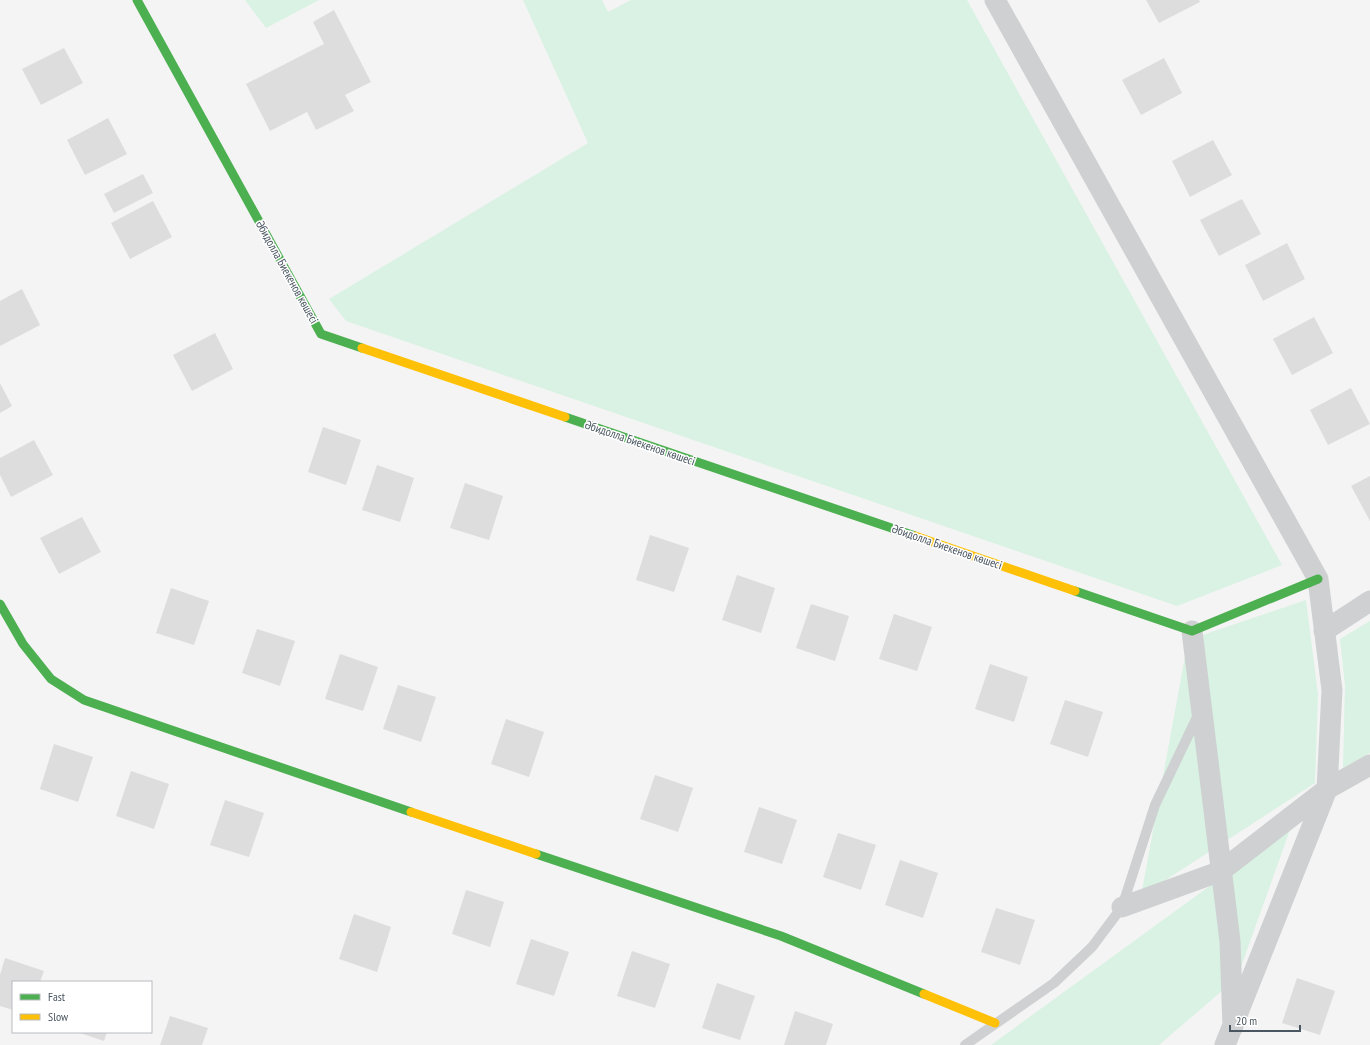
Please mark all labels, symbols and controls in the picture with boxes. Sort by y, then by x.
street label: Әбидолла Биекенов көшесі [253,218,322,326]
street label: Әбидолла Биекенов көшесі [583,417,697,468]
street label: Әбидолла Биекенов көшесі [890,521,1004,572]
legend [12,981,152,1033]
text: Fast [48,989,66,1004]
scale bar [1230,1007,1300,1033]
text: Slow [48,1009,69,1024]
text: 20 m [1236,1013,1257,1028]

